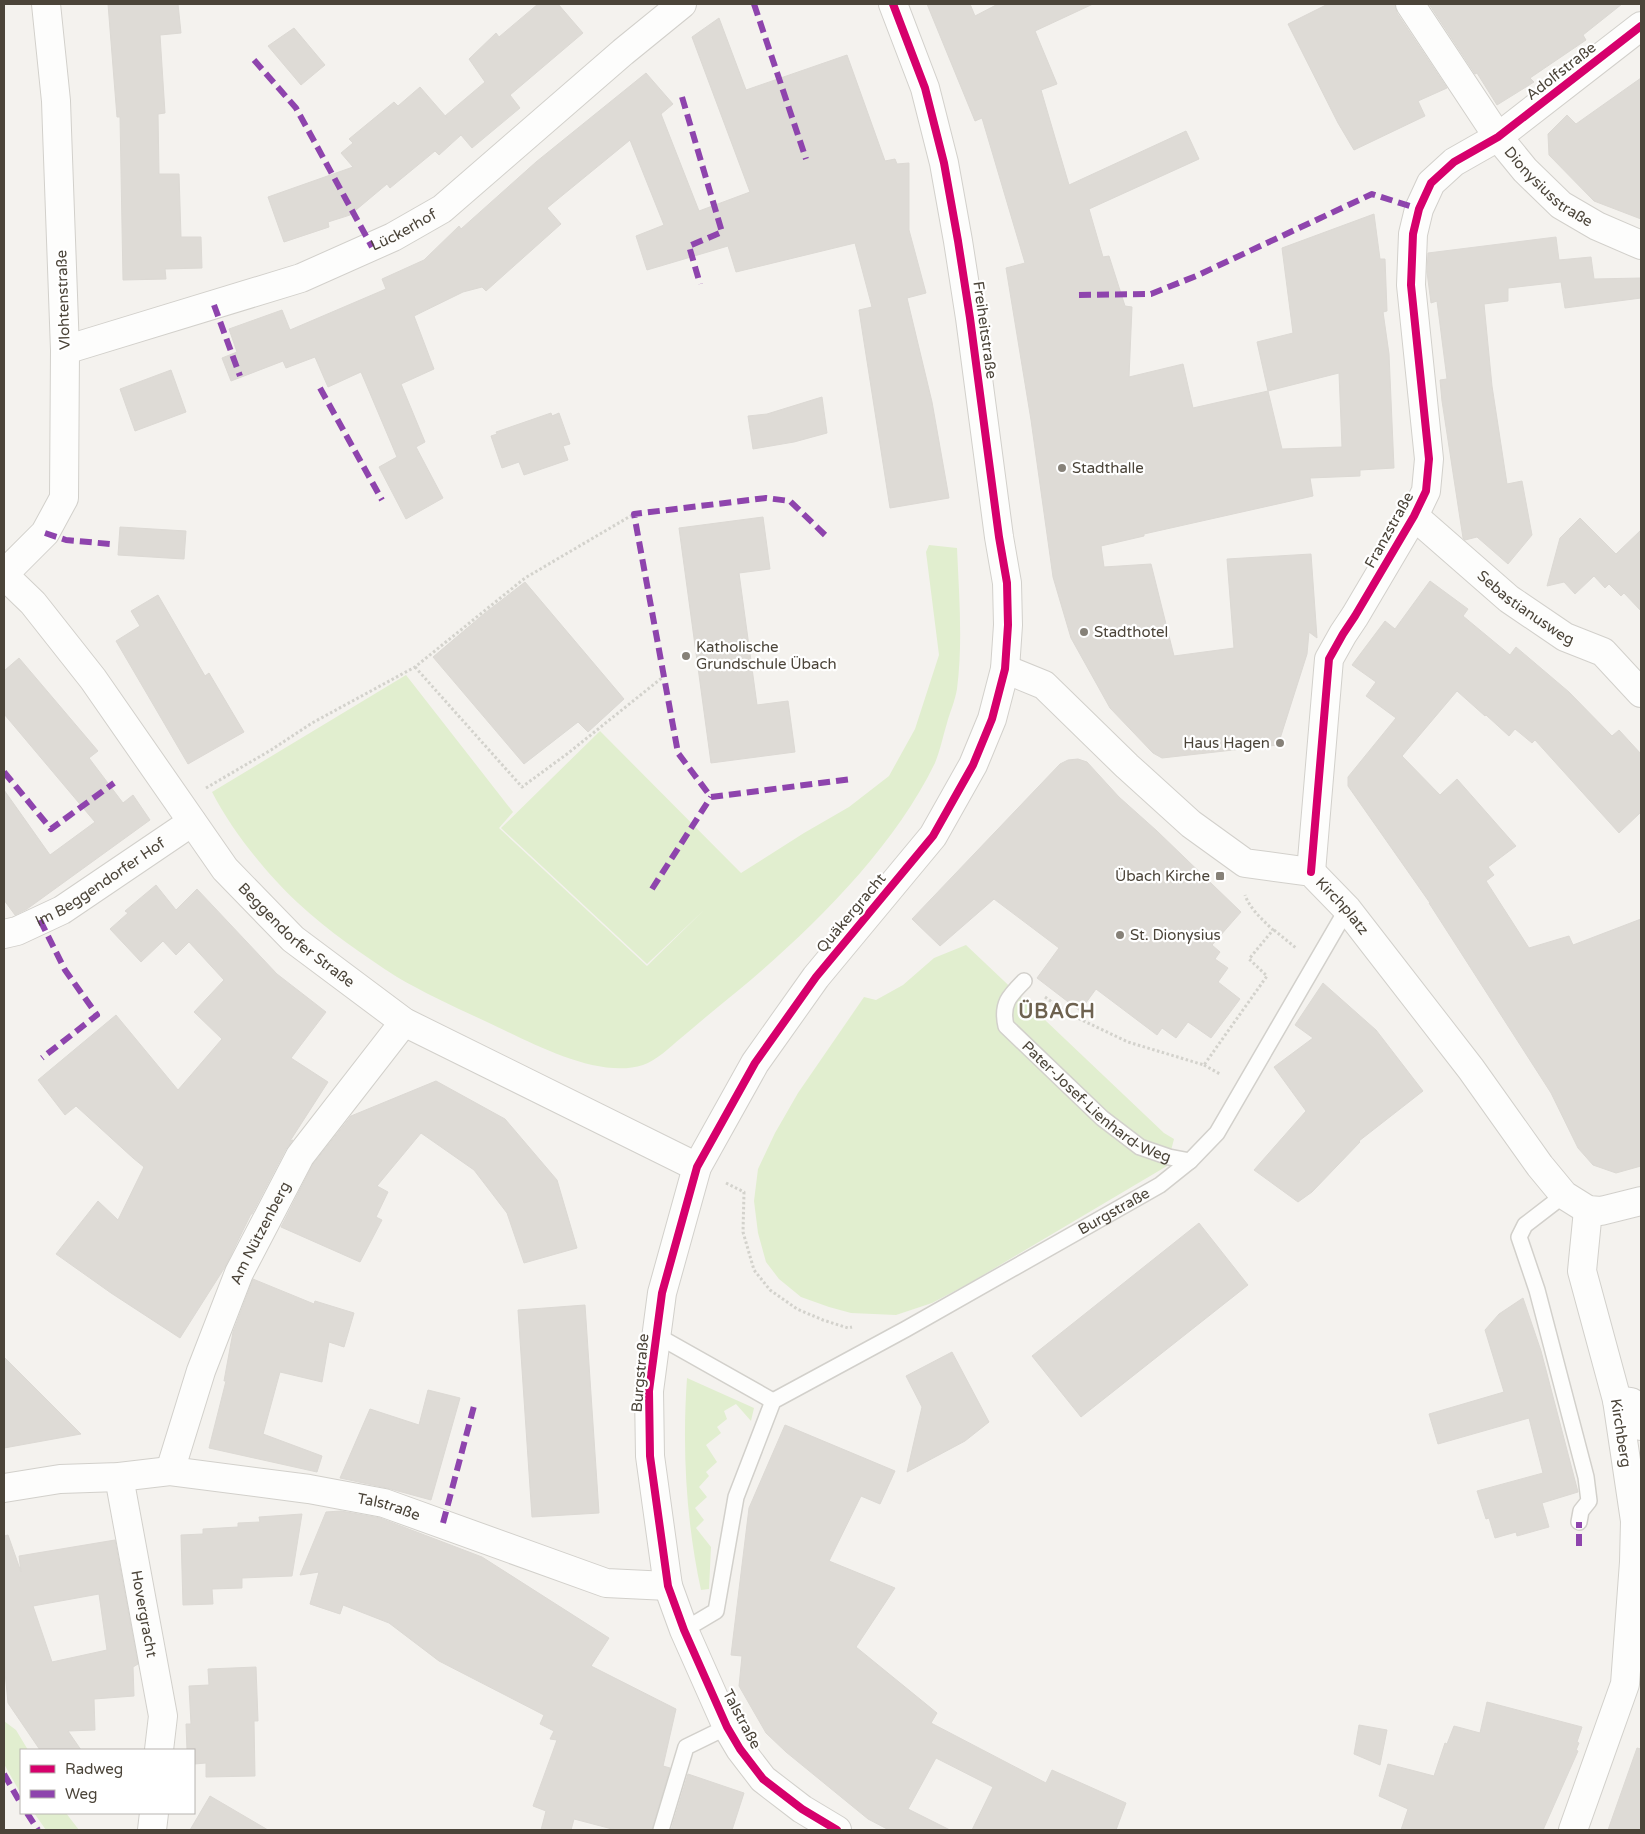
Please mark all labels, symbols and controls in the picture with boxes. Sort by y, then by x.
street label: Adolfstraße [1522,38,1600,104]
street label: Dionysiusstraße [1501,143,1596,231]
street label: Lückerhof [368,205,440,255]
street label: Vlohtenstraße [52,250,74,350]
street label: Freiheitstraße [969,280,1001,380]
place label: Stadthalle [1072,459,1144,477]
marker: Stadthalle [1056,462,1068,474]
street label: Franzstraße [1361,489,1417,571]
street label: Sebastianusweg [1474,567,1577,649]
place label: Stadthotel [1094,623,1168,641]
marker: Stadthotel [1078,626,1090,638]
place label: Katholische Grundschule Übach [696,638,837,673]
marker: Katholische Grundschule Übach [680,650,692,662]
place label: Haus Hagen [1183,734,1270,752]
marker: Haus Hagen [1274,737,1286,749]
street label: Im Beggendorfer Hof [32,834,169,930]
place label: Übach Kirche [1115,867,1210,885]
street label: Quäkergracht [813,869,890,956]
marker: Übach Kirche [1214,870,1226,882]
street label: Kirchplatz [1312,873,1373,938]
street label: Beggendorfer Straße [234,879,358,991]
place label: St. Dionysius [1130,926,1221,944]
marker: St. Dionysius [1114,929,1126,941]
district label: ÜBACH [1018,999,1096,1024]
street label: Pater-Josef-Lienhard-Weg [1018,1037,1174,1166]
street label: Am Nützenberg [226,1178,294,1287]
street label: Burgstraße [1075,1184,1153,1239]
street label: Burgstraße [628,1333,652,1413]
street label: Kirchberg [1607,1397,1635,1469]
street label: Talstraße [356,1489,423,1524]
street label: Hovergracht [127,1569,161,1659]
street label: Talstraße [719,1686,765,1752]
legend [20,1749,195,1814]
text: Radweg [65,1760,123,1778]
text: Weg [65,1785,97,1803]

